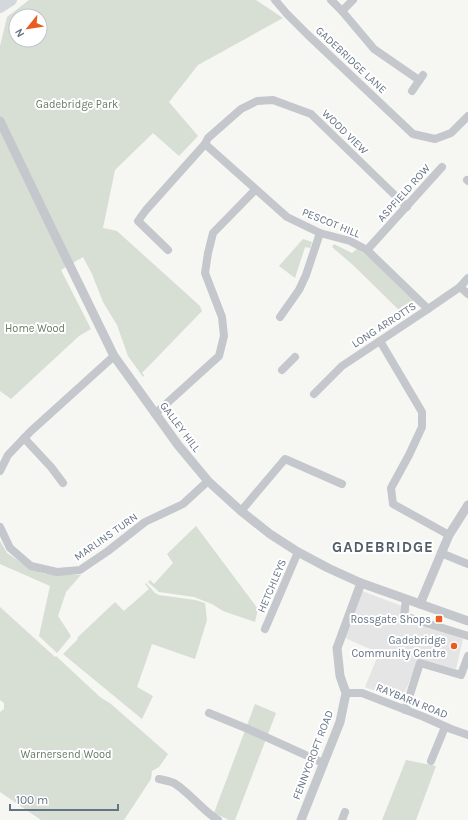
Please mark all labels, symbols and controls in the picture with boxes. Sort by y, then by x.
north arrow [8,8,48,48]
street label: GADEBRIDGE LANE [313,24,389,96]
text: N [12,26,27,39]
park label: Gadebridge Park [36,98,118,111]
street label: WOOD VIEW [319,107,371,157]
street label: ASPFIELD ROW [375,161,433,224]
street label: PESCOT HILL [300,205,363,241]
street label: LONG ARROTTS [349,299,419,351]
park label: Home Wood [5,322,65,335]
street label: GALLEY HILL [157,399,204,455]
street label: MARLINS TURN [72,510,140,564]
district label: GADEBRIDGE [332,538,434,556]
street label: HETCHLEYS [255,557,289,615]
place label: Rossgate Shops [351,613,431,626]
marker: Rossgate Shops [434,614,444,624]
place label: Gadebridge Community Centre [351,634,446,660]
marker: Gadebridge Community Centre [449,641,459,651]
street label: RAYBARN ROAD [374,681,450,721]
street label: FENNYCROFT ROAD [290,708,336,802]
park label: Warnersend Wood [21,748,112,761]
scale bar [10,786,118,812]
text: 100 m [16,793,48,807]

